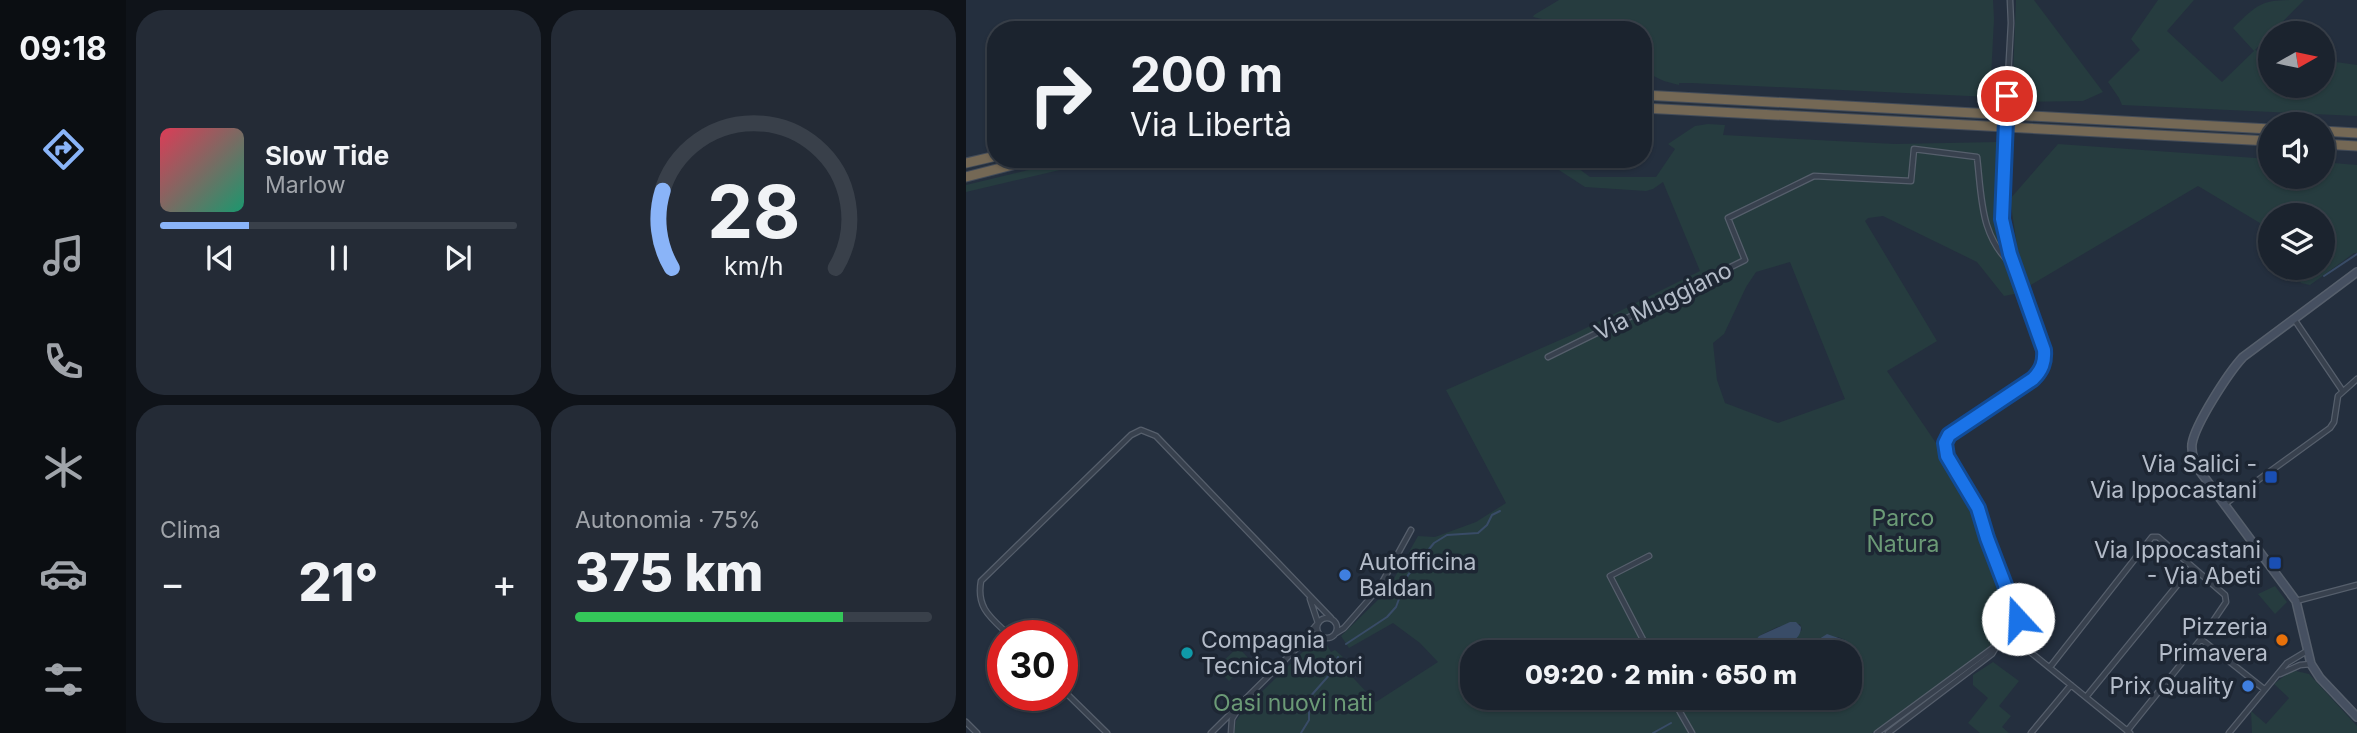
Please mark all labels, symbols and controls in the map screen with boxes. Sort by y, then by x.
north arrow [2258,21,2334,98]
map controls [2258,21,2335,280]
text: 09:18 [19,29,107,68]
text: 200 m [1130,45,1283,104]
icon: right [1015,49,1106,140]
pin [1977,66,2037,126]
icon: arrive [1988,77,2026,115]
text: Via Libertà [1130,105,1292,144]
button: sound [2258,112,2335,189]
icon: directions [39,125,88,174]
text: Slow Tide [265,140,389,171]
text: 28 [707,168,800,257]
text: Marlow [265,171,345,199]
button: layers [2258,203,2335,280]
icon: music [39,231,88,280]
icon: previous [201,239,239,277]
icon: pause [320,239,358,277]
icon: next [439,239,477,277]
text: km/h [724,251,783,281]
street label: Via Muggiano [1590,256,1736,346]
icon: phone [39,337,88,386]
icon: climate [39,443,88,492]
place label: Via Salici - Via Ippocastani [2090,450,2257,504]
marker: Via Salici - Via Ippocastani [2263,469,2279,485]
park label: Parco Natura [1867,504,1939,558]
text: Autonomia · 75% [575,506,761,534]
text: Clima [160,516,221,544]
place label: Via Ippocastani - Via Abeti [2094,536,2261,590]
text: 375 km [575,541,764,604]
place label: Autofficina Baldan [1359,548,1476,602]
icon: car [39,549,88,598]
text: 21° [298,551,379,614]
marker: Via Ippocastani - Via Abeti [2267,555,2283,571]
text: − [160,560,185,606]
text: + [492,560,517,606]
marker: Autofficina Baldan [1337,567,1353,583]
position arrow [1981,582,2055,656]
place label: Pizzeria Primavera [2159,613,2268,667]
speed limit sign: 30 [987,620,1078,711]
place label: Compagnia Tecnica Motori [1201,626,1363,680]
marker: Pizzeria Primavera [2274,632,2290,648]
marker: Compagnia Tecnica Motori [1179,645,1195,661]
icon: filters [39,655,88,704]
text: 09:20 · 2 min · 650 m [1525,659,1797,690]
place label: Prix Quality [2110,672,2234,700]
marker: Prix Quality [2240,678,2256,694]
park label: Oasi nuovi nati [1213,689,1373,717]

